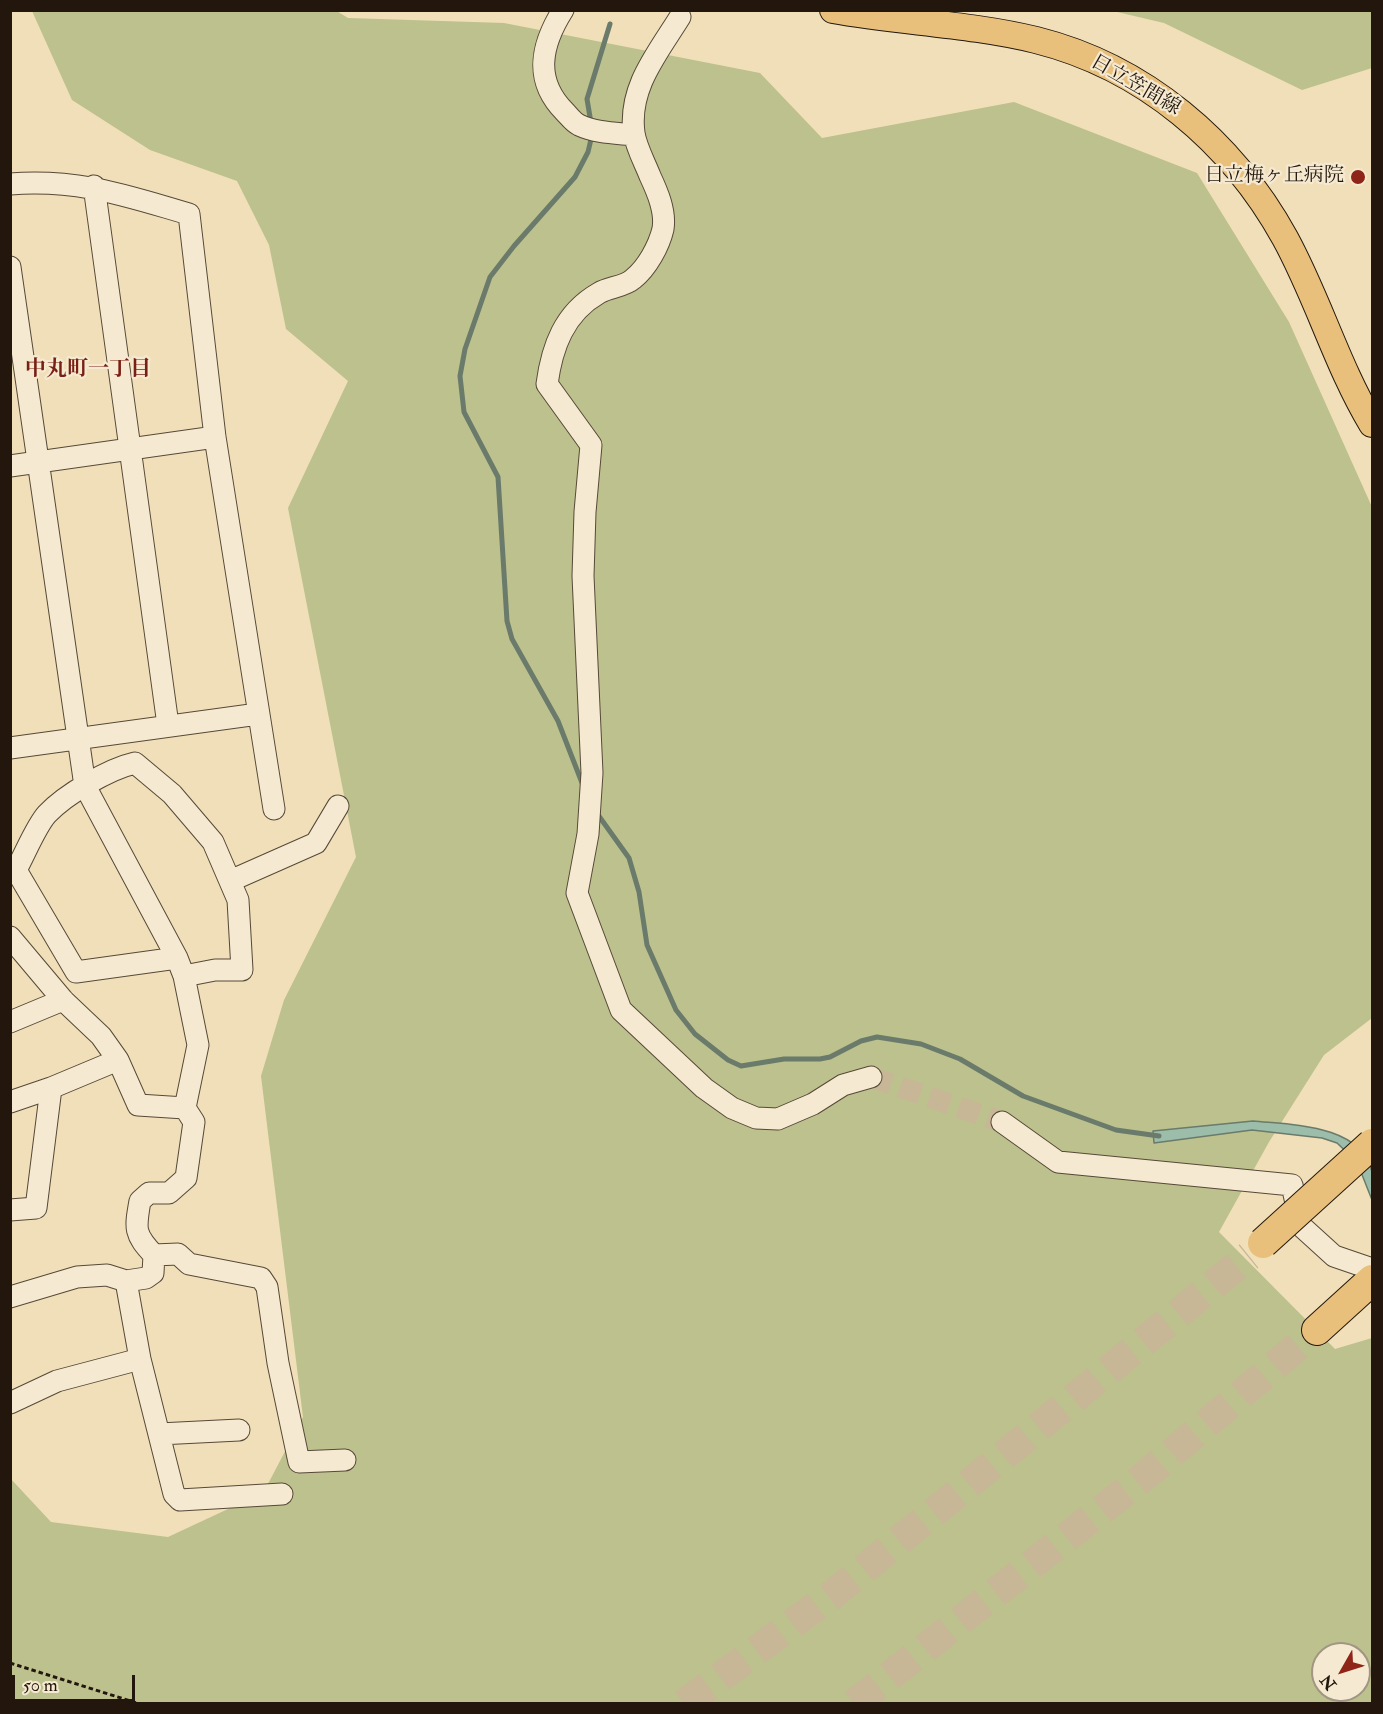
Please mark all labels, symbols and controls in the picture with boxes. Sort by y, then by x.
street label: 日立笠間線 [1086,51,1184,121]
place label: 日立梅ヶ丘病院 [1204,165,1344,189]
marker: 日立梅ヶ丘病院 [1349,168,1367,186]
district label: 中丸町一丁目 [25,357,151,383]
north arrow [1311,1642,1371,1702]
scale bar [15,1663,138,1701]
text: N [1316,1670,1341,1694]
text: 50 m [23,1674,58,1697]

